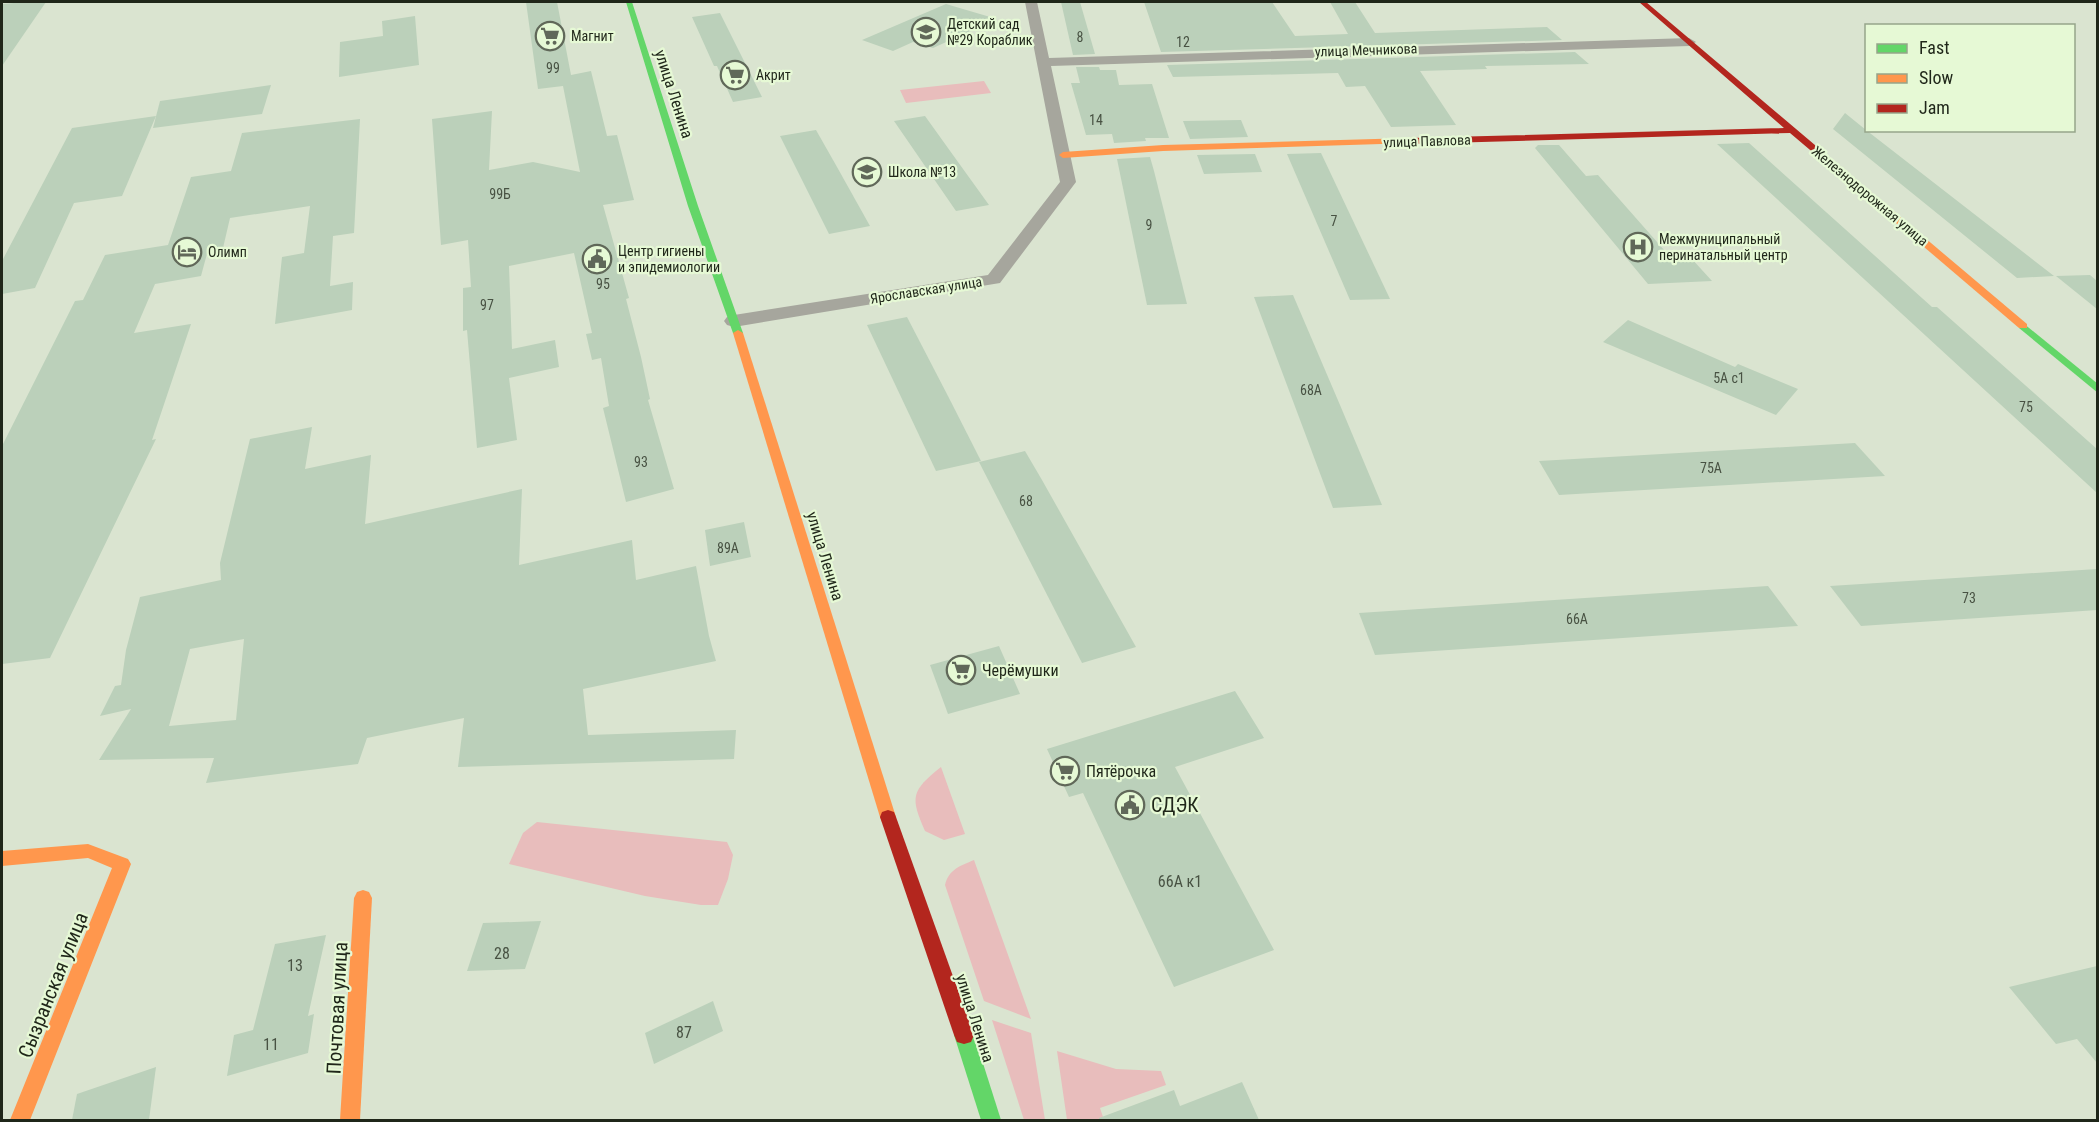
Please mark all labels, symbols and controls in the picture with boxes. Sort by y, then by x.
school or university icon: Детский сад №29 Кораблик [910,16,942,48]
place label: Детский сад №29 Кораблик [947,16,1033,48]
supermarket icon: Магнит [534,20,566,52]
legend [1865,24,2075,132]
place label: Магнит [571,28,614,44]
house number: 8 [1077,29,1084,45]
house number: 12 [1176,34,1190,50]
text: Fast [1919,37,1950,58]
street label: улица Мечникова [1314,40,1418,60]
street label: улица Ленина [651,47,697,141]
supermarket icon: Акрит [719,59,751,91]
house number: 99 [546,60,560,76]
place label: Акрит [756,67,791,83]
text: Slow [1919,67,1954,88]
text: Jam [1919,97,1950,118]
house number: 14 [1089,112,1103,128]
street label: улица Павлова [1383,131,1471,151]
street label: Железнодорожная улица [1809,143,1931,249]
school or university icon: Школа №13 [851,156,883,188]
place label: Школа №13 [888,164,956,180]
house number: 99Б [489,186,511,202]
house number: 7 [1331,213,1338,229]
house number: 9 [1146,217,1152,233]
hospital icon: Межмуниципальный перинатальный центр [1622,231,1654,263]
place label: Межмуниципальный перинатальный центр [1659,231,1788,263]
hotel icon: Олимп [171,236,203,268]
public building icon: Центр гигиены и эпидемиологии [581,243,613,275]
place label: Центр гигиены и эпидемиологии [618,243,720,275]
place label: Олимп [208,244,247,260]
street label: Ярославская улица [869,273,983,307]
house number: 95 [596,276,610,292]
house number: 97 [480,297,494,313]
house number: 5А с1 [1713,370,1745,386]
house number: 68А [1300,382,1322,398]
house number: 75 [2019,399,2033,415]
house number: 93 [634,454,648,470]
house number: 75А [1700,460,1722,476]
house number: 68 [1019,493,1033,509]
street label: улица Ленина [802,509,848,603]
house number: 89А [717,540,739,556]
house number: 73 [1962,590,1976,606]
house number: 66А [1566,611,1588,627]
supermarket icon: Черёмушки [945,654,977,686]
place label: Черёмушки [982,661,1059,680]
supermarket icon: Пятёрочка [1049,755,1081,787]
place label: Пятёрочка [1086,762,1156,781]
public building icon: СДЭК [1114,789,1146,821]
place label: СДЭК [1151,793,1199,817]
house number: 66А к1 [1158,872,1202,891]
street label: Сызранская улица [13,909,93,1061]
street label: Почтовая улица [322,941,352,1075]
house number: 28 [494,944,510,963]
house number: 13 [287,956,303,975]
street label: улица Ленина [952,971,998,1065]
house number: 87 [676,1023,692,1042]
house number: 11 [263,1035,279,1054]

